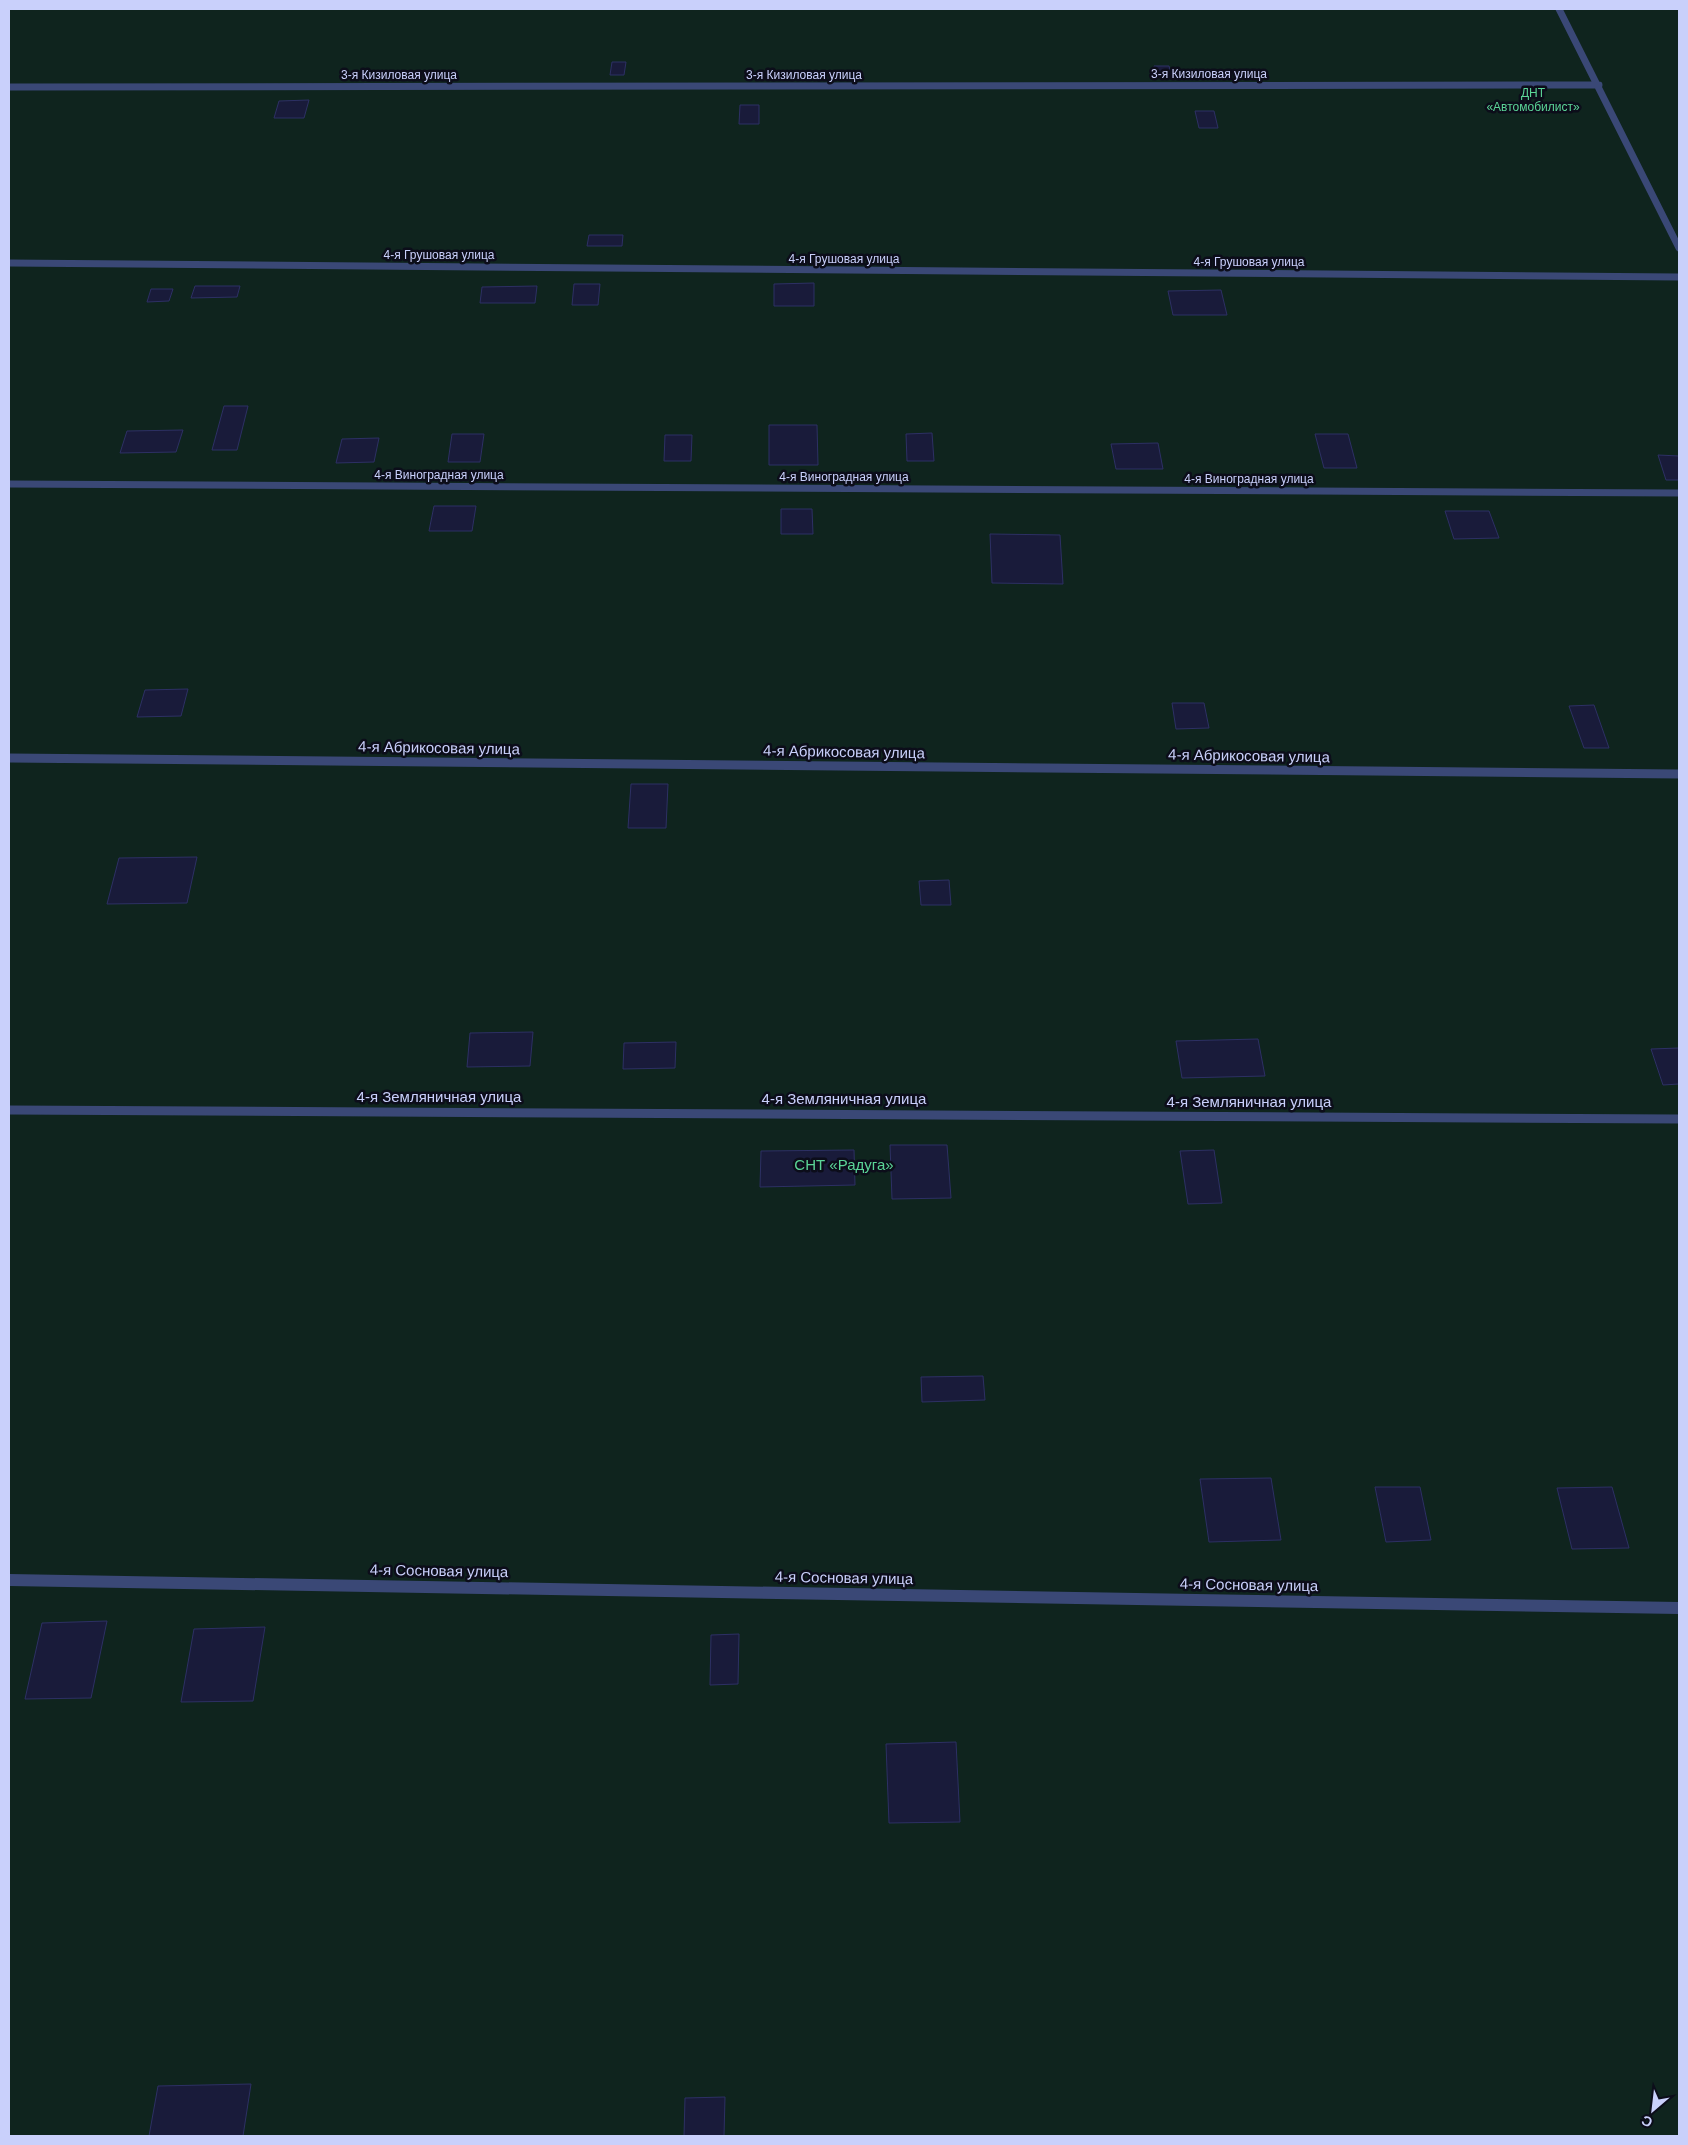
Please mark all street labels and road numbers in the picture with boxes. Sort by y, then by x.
street label: 3-я Кизиловая улица [1151,67,1267,81]
street label: 3-я Кизиловая улица [341,68,457,82]
street label: 3-я Кизиловая улица [746,68,862,82]
street label: 4-я Грушовая улица [384,248,495,262]
street label: 4-я Грушовая улица [789,252,900,266]
street label: 4-я Грушовая улица [1194,255,1305,269]
street label: 4-я Виноградная улица [374,468,504,482]
street label: 4-я Виноградная улица [779,470,909,484]
street label: 4-я Виноградная улица [1184,472,1314,486]
street label: 4-я Абрикосовая улица [358,738,521,757]
street label: 4-я Абрикосовая улица [763,742,926,761]
street label: 4-я Абрикосовая улица [1168,746,1331,765]
street label: 4-я Земляничная улица [357,1088,522,1105]
street label: 4-я Земляничная улица [762,1090,927,1107]
street label: 4-я Земляничная улица [1167,1093,1332,1110]
street label: 4-я Сосновая улица [370,1561,509,1580]
street label: 4-я Сосновая улица [775,1568,914,1587]
street label: 4-я Сосновая улица [1180,1575,1319,1594]

